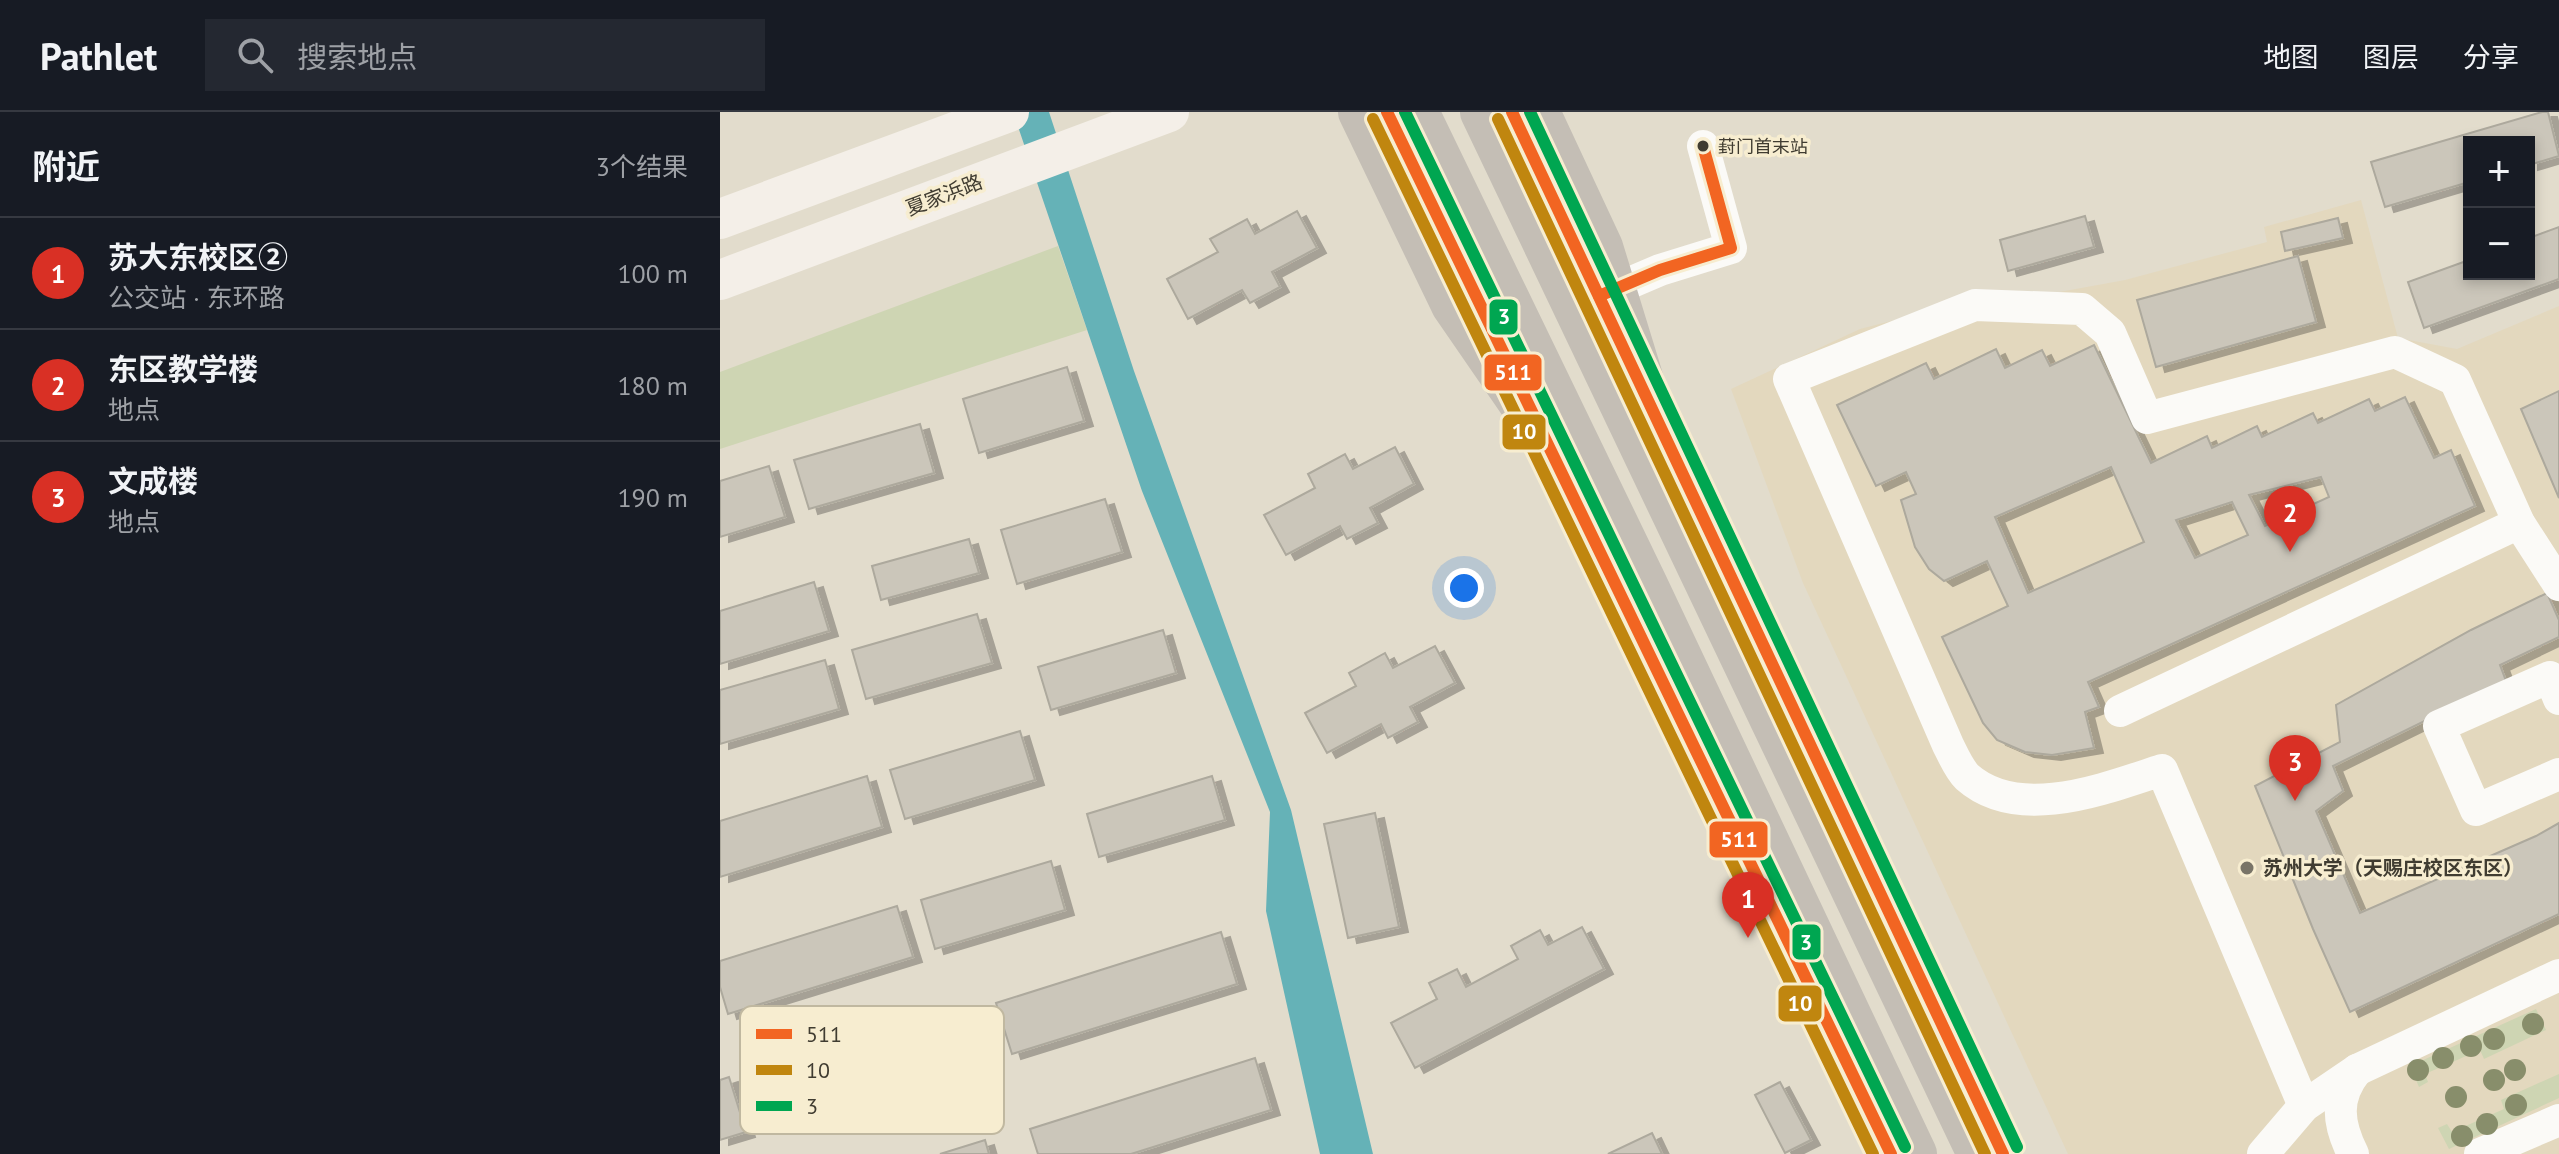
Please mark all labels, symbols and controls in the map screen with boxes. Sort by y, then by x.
search box [205,19,765,91]
text: Pathlet [40,31,157,80]
icon: search [233,33,277,77]
text: 搜索地点 [297,37,417,76]
text: 地图 [2263,38,2319,75]
text: 图层 [2363,38,2419,75]
text: 分享 [2463,38,2519,75]
place label: 葑门首末站 [1718,135,1808,158]
map controls [2463,136,2535,280]
button: + [2463,136,2535,208]
marker: 葑门首末站 [1695,138,1711,154]
text: 附近 [32,144,100,188]
text: 3个结果 [596,150,688,183]
street label: 夏家浜路 [902,169,986,221]
button: − [2463,208,2535,280]
text: 苏大东校区② [108,237,288,276]
text: 1 [51,257,65,290]
text: 100 m [617,257,688,290]
text: 公交站 · 东环路 [108,281,285,314]
line badge: 3 [1488,298,1519,336]
text: 3 [1498,302,1510,330]
text: 东区教学楼 [108,349,258,388]
line badge: 511 [1483,353,1543,392]
text: 511 [1494,358,1532,386]
text: 2 [51,369,65,402]
text: 180 m [617,369,688,402]
text: 地点 [108,393,160,426]
line badge: 10 [1501,413,1547,451]
text: 10 [1512,417,1536,445]
text: 文成楼 [108,461,198,500]
text: 3 [51,481,65,514]
text: 190 m [617,481,688,514]
pin: 2 [2264,486,2316,552]
text: 地点 [108,505,160,538]
your location [1444,568,1484,608]
pin: 3 [2269,735,2321,801]
line badge: 511 [1708,820,1769,859]
text: 511 [1720,825,1758,853]
place label: 苏州大学（天赐庄校区东区） [2263,855,2523,881]
marker: 苏州大学（天赐庄校区东区） [2238,859,2256,877]
pin: 1 [1722,872,1774,938]
line badge: 3 [1791,923,1822,961]
text: 3 [1800,928,1812,956]
line badge: 10 [1777,984,1823,1023]
text: 10 [1788,989,1812,1017]
legend [740,1006,1004,1134]
text: 511 [806,1020,842,1048]
text: 10 [806,1056,830,1084]
text: 3 [806,1092,818,1120]

